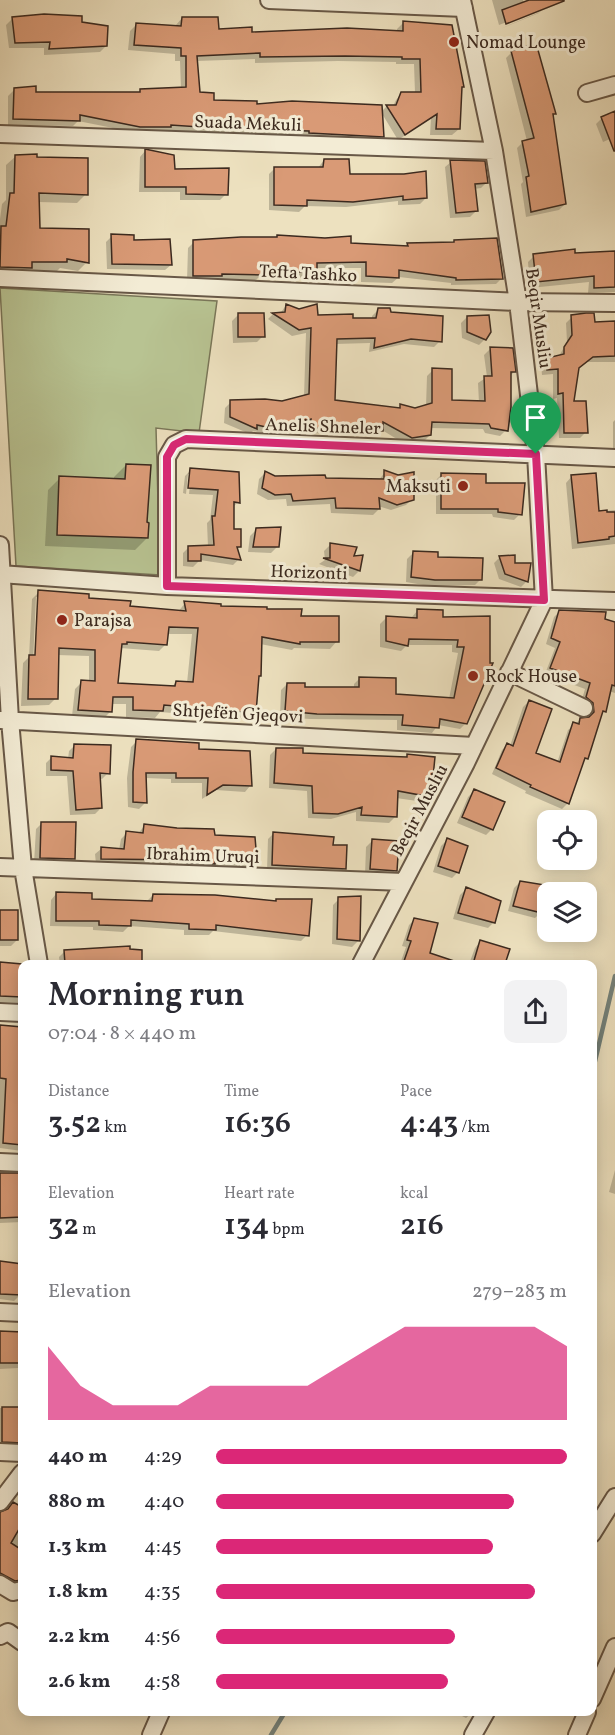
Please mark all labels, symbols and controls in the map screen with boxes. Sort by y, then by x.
place label: Nomad Lounge [466,31,586,56]
marker: Nomad Lounge [447,35,461,49]
street label: Suada Mekuli [194,110,302,139]
street label: Tefta Tashko [258,259,358,290]
street label: Beqir Musliu [518,266,557,370]
pin [510,392,561,454]
icon: arrive [519,401,552,434]
street label: Anelis Shneler [265,413,382,442]
place label: Maksuti [386,475,451,500]
marker: Maksuti [456,479,470,493]
street label: Horizonti [270,560,348,587]
place label: Parajsa [74,609,132,634]
marker: Parajsa [55,613,69,627]
place label: Rock House [485,665,577,690]
marker: Rock House [466,669,480,683]
street label: Shtjefën Gjeqovi [172,699,304,730]
street label: Beqir Musliu [385,760,455,861]
map controls [537,810,597,942]
button: locate [537,810,597,870]
street label: Ibrahim Uruqi [146,842,260,871]
button: layers [537,882,597,942]
text: Morning run [48,974,245,1020]
button: share [504,980,567,1043]
text: 07:04 · 8 × 440 m [48,1020,196,1048]
text: Distance [48,1081,109,1103]
text: Time [224,1081,259,1103]
text: Pace [400,1081,432,1103]
text: 3.52 [48,1103,101,1145]
text: 16:36 [224,1103,291,1145]
text: 4:43 [400,1103,458,1145]
text: km [101,1117,127,1139]
text: /km [458,1117,490,1139]
text: Elevation [48,1183,115,1205]
text: Heart rate [224,1183,295,1205]
text: kcal [400,1183,428,1205]
text: 32 [48,1205,79,1247]
text: 134 [224,1205,269,1247]
text: 216 [400,1205,444,1247]
text: m [79,1219,97,1241]
text: bpm [269,1219,305,1241]
text: Elevation [48,1278,131,1306]
text: 279–283 m [472,1278,567,1306]
text: 440 m [48,1443,108,1471]
text: 4:29 [144,1443,182,1471]
text: 880 m [48,1488,105,1516]
text: 4:40 [144,1488,184,1516]
text: 1.3 km [48,1533,107,1561]
text: 4:45 [144,1533,182,1561]
text: 1.8 km [48,1578,108,1606]
text: 4:35 [144,1578,181,1606]
text: 2.2 km [48,1623,110,1651]
text: 4:56 [144,1623,180,1651]
text: 2.6 km [48,1668,111,1696]
text: 4:58 [144,1668,180,1696]

